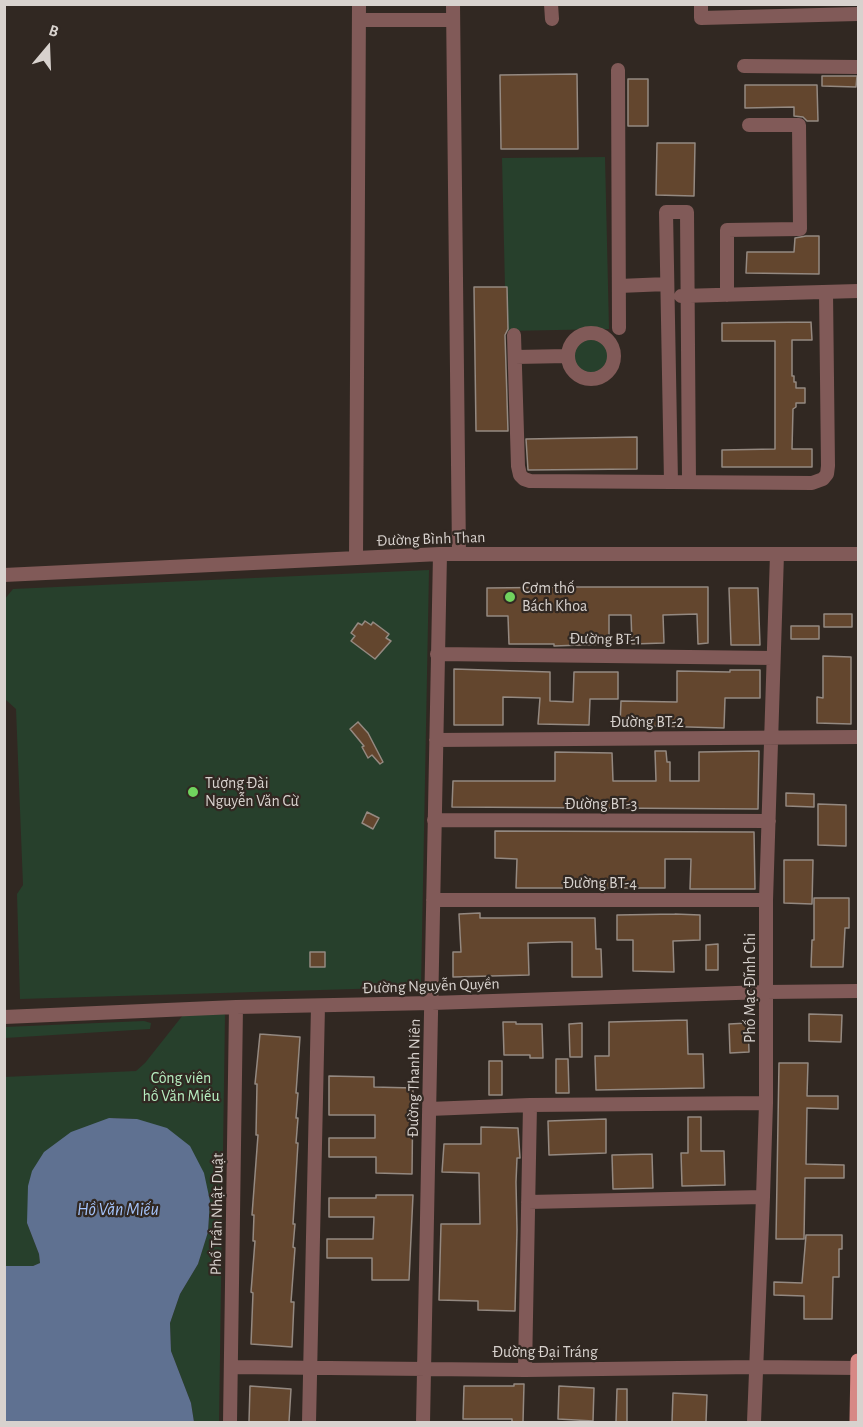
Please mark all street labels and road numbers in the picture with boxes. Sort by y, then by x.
street label: Đường Bình Than [376,528,486,550]
street label: Đường BT-1 [569,629,641,649]
street label: Đường BT-2 [610,712,684,732]
street label: Đường BT-3 [565,794,637,814]
street label: Đường BT-4 [563,873,637,893]
street label: Phố Mạc Đĩnh Chi [740,933,760,1043]
street label: Đường Nguyễn Quyền [362,974,500,998]
street label: Đường Thanh Niên [403,1018,425,1138]
street label: Phố Trần Nhật Duật [206,1153,228,1275]
street label: Đường Đại Tráng [492,1342,598,1362]

